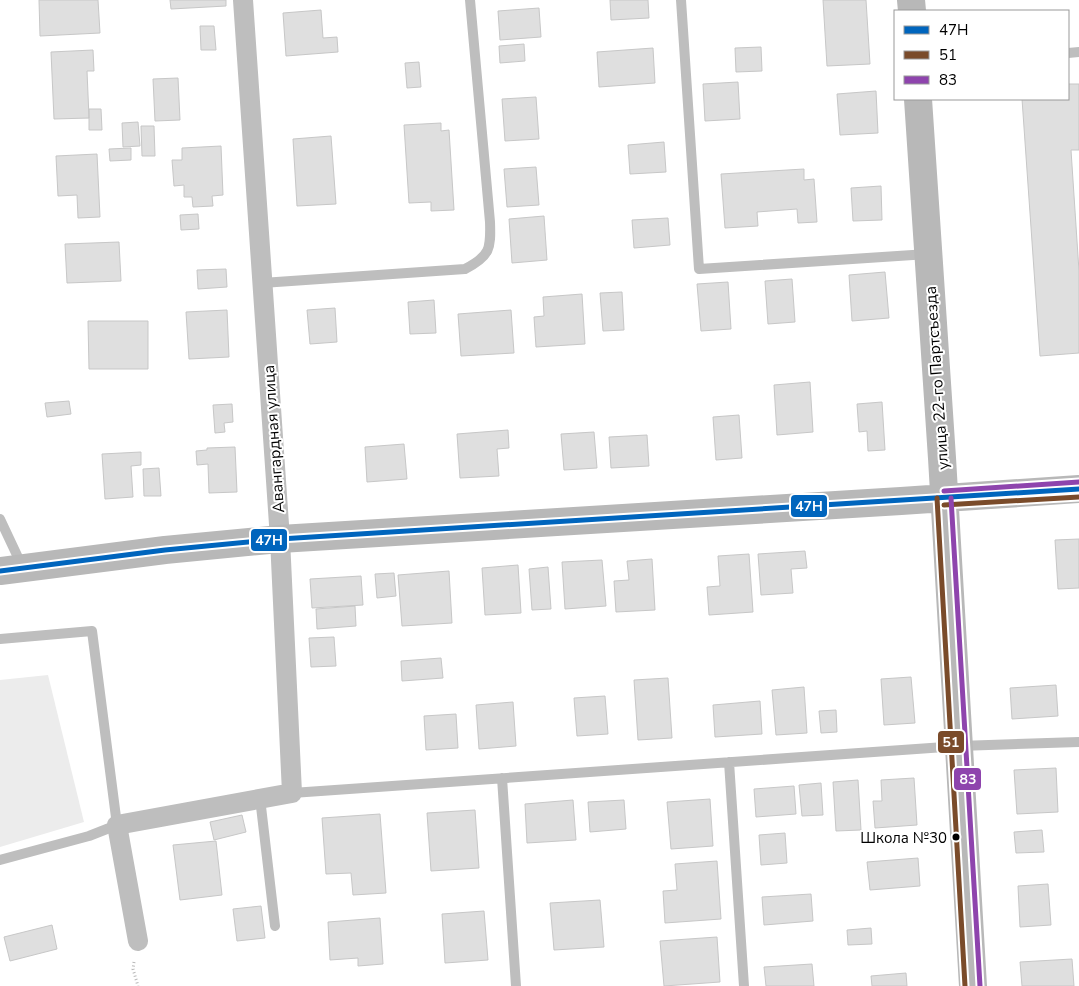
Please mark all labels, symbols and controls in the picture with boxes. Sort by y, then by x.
legend [894,10,1069,100]
text: 47Н [939,20,968,40]
text: 51 [939,45,957,65]
text: 83 [939,70,957,90]
street label: улица 22-го Партсъезда [920,285,954,471]
street label: Авангардная улица [258,364,290,514]
line badge: 47Н [790,494,828,518]
text: 47Н [795,497,823,516]
line badge: 47Н [250,528,288,552]
text: 47Н [255,531,283,550]
line badge: 51 [937,730,965,754]
text: 51 [943,733,959,752]
line badge: 83 [953,767,982,791]
text: 83 [960,770,976,789]
place label: Школа №30 [860,828,947,848]
marker: Школа №30 [951,832,961,842]

